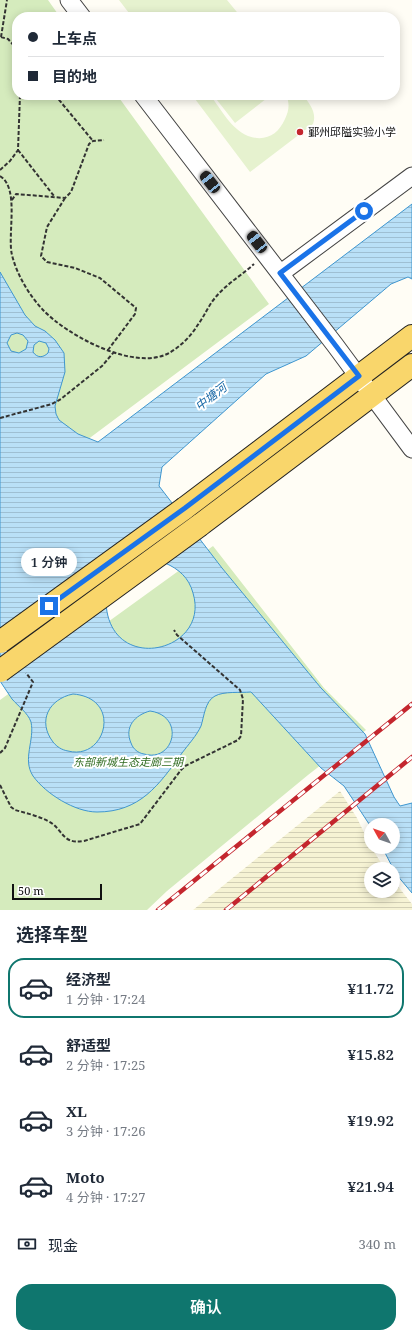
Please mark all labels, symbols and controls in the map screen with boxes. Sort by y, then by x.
text: 上车点 [52,28,97,48]
text: 目的地 [52,66,97,86]
place label: 鄞州邱隘实验小学 [308,124,396,139]
marker: 鄞州邱隘实验小学 [295,127,305,137]
car [198,169,222,195]
route start [355,202,373,220]
car [245,229,269,255]
water label: 中塘河 [191,378,232,414]
callout: 1 分钟 [21,548,77,576]
text: 1 分钟 [31,553,67,571]
route end [40,597,58,615]
park label: 东部新城生态走廊三期 [73,754,185,769]
north arrow [364,818,400,854]
map controls [364,818,400,898]
button: layers [364,862,400,898]
scale bar [12,882,102,901]
text: 50 m [18,883,44,898]
text: 选择车型 [16,922,88,946]
text: 经济型 [66,969,111,989]
icon: car [18,970,54,1006]
text: ¥11.72 [348,978,394,998]
text: 1 分钟 · 17:24 [66,990,145,1008]
text: 舒适型 [66,1035,111,1055]
icon: car [18,1036,54,1072]
text: ¥15.82 [348,1044,394,1064]
text: 2 分钟 · 17:25 [66,1056,145,1074]
text: XL [66,1101,87,1121]
icon: car [18,1102,54,1138]
text: ¥19.92 [348,1110,394,1130]
text: 3 分钟 · 17:26 [66,1122,145,1140]
text: Moto [66,1167,105,1187]
icon: car [18,1168,54,1204]
text: ¥21.94 [348,1176,394,1196]
text: 4 分钟 · 17:27 [66,1188,145,1206]
icon: cash [16,1233,38,1255]
text: 现金 [48,1235,78,1255]
text: 340 m [359,1235,396,1253]
button: 确认 [16,1284,396,1330]

